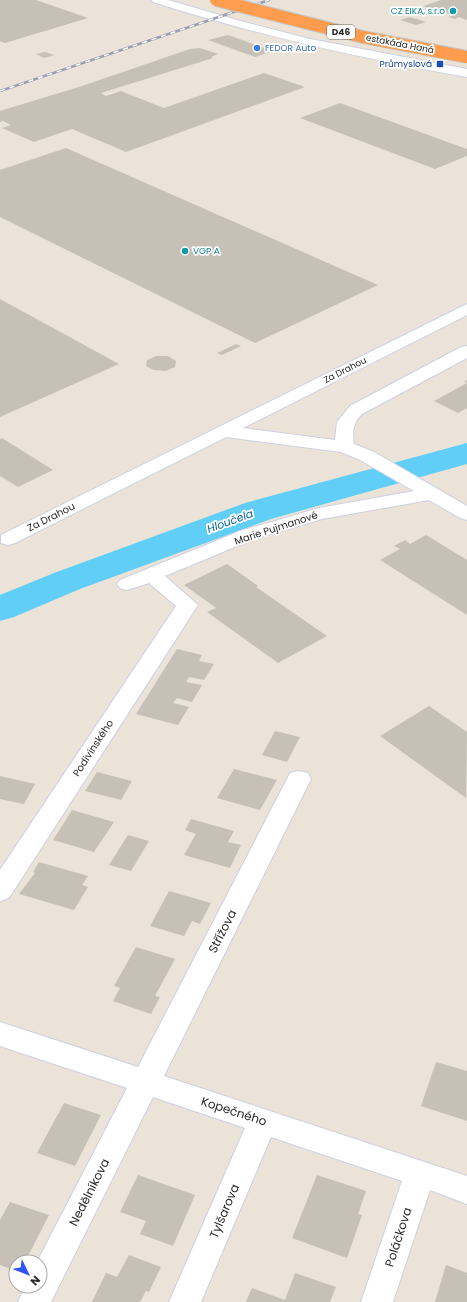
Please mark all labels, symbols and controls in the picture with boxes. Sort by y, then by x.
place label: CZ EIKA, s.r.o [391,5,445,17]
marker: CZ EIKA, s.r.o [448,6,458,16]
road number: D46 [327,25,355,39]
street label: estakáda Haná [365,32,435,56]
place label: FEDOR Auto [265,42,317,54]
marker: FEDOR Auto [252,43,262,53]
place label: Průmyslová [380,58,432,70]
marker: Průmyslová [435,59,445,69]
place label: VGP A [193,245,220,257]
marker: VGP A [180,246,190,256]
street label: Za Drahou [322,354,369,386]
street label: Za Drahou [25,499,77,535]
water label: Hloučela [205,505,256,537]
street label: Marie Pujmanové [232,507,320,549]
street label: Podivínského [69,717,117,779]
street label: Střížova [204,906,240,956]
street label: Kopečného [199,1092,269,1130]
street label: Nedělníkova [65,1155,113,1229]
street label: Tylšarova [205,1181,243,1241]
street label: Poláčkova [380,1205,416,1269]
north arrow [8,1254,48,1294]
text: N [27,1272,44,1289]

